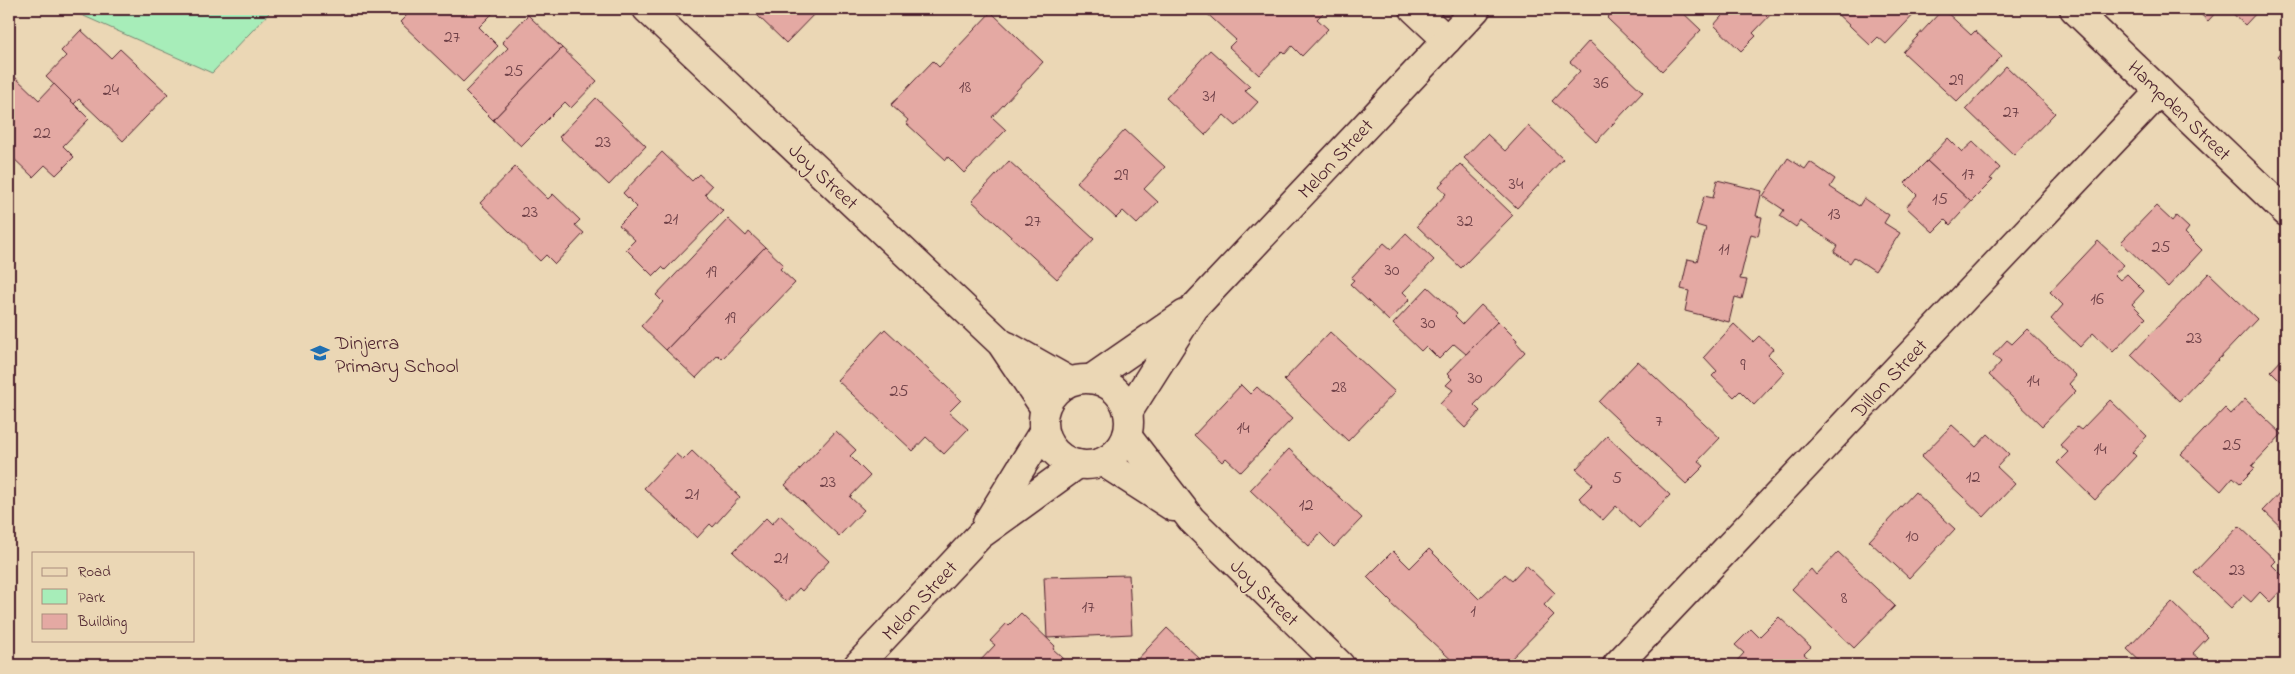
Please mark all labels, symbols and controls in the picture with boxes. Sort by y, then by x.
house number: 27 [444,25,461,51]
street label: Hampden Street [2120,55,2237,169]
house number: 25 [504,59,524,85]
house number: 29 [1949,68,1964,94]
house number: 36 [1593,71,1609,97]
house number: 18 [959,75,971,101]
house number: 24 [103,78,120,104]
house number: 31 [1202,84,1216,110]
house number: 27 [2003,100,2020,126]
street label: Melon Street [1292,113,1382,206]
house number: 22 [33,121,51,147]
house number: 23 [595,130,611,156]
street label: Joy Street [781,138,864,218]
house number: 17 [1961,162,1975,188]
house number: 29 [1114,163,1129,189]
house number: 34 [1509,172,1524,198]
house number: 15 [1932,187,1948,213]
house number: 23 [522,200,538,226]
house number: 13 [1827,202,1841,228]
house number: 21 [664,207,679,233]
house number: 27 [1025,209,1042,235]
house number: 32 [1457,209,1473,235]
house number: 25 [2151,235,2171,261]
house number: 11 [1718,237,1730,263]
house number: 30 [1384,258,1400,284]
house number: 19 [705,260,717,286]
house number: 16 [2090,287,2104,313]
house number: 19 [724,306,736,332]
house number: 30 [1420,311,1436,337]
house number: 23 [2186,326,2202,352]
place label: Dinjerra Primary School [334,330,459,382]
street label: Dillon Street [1845,333,1936,427]
school or university icon: Dinjerra Primary School [309,342,331,364]
house number: 9 [1740,353,1746,379]
house number: 30 [1467,366,1483,392]
house number: 14 [2026,369,2040,395]
house number: 28 [1331,375,1347,401]
house number: 25 [889,379,909,405]
house number: 7 [1655,409,1663,435]
house number: 14 [1236,416,1250,442]
house number: 25 [2222,433,2242,459]
house number: 14 [2093,437,2107,463]
house number: 12 [1966,465,1980,491]
house number: 5 [1612,466,1622,492]
house number: 23 [820,470,836,496]
house number: 21 [685,482,700,508]
house number: 12 [1299,493,1313,519]
house number: 10 [1905,524,1919,550]
house number: 21 [774,546,789,572]
legend [32,552,195,642]
street label: Joy Street [1222,553,1305,635]
street label: Melon Street [876,555,966,648]
house number: 23 [2229,558,2245,584]
text: Road [78,561,111,583]
house number: 8 [1841,586,1848,612]
text: Park [78,587,106,609]
house number: 17 [1081,595,1095,621]
house number: 1 [1470,599,1476,625]
text: Building [77,611,127,634]

